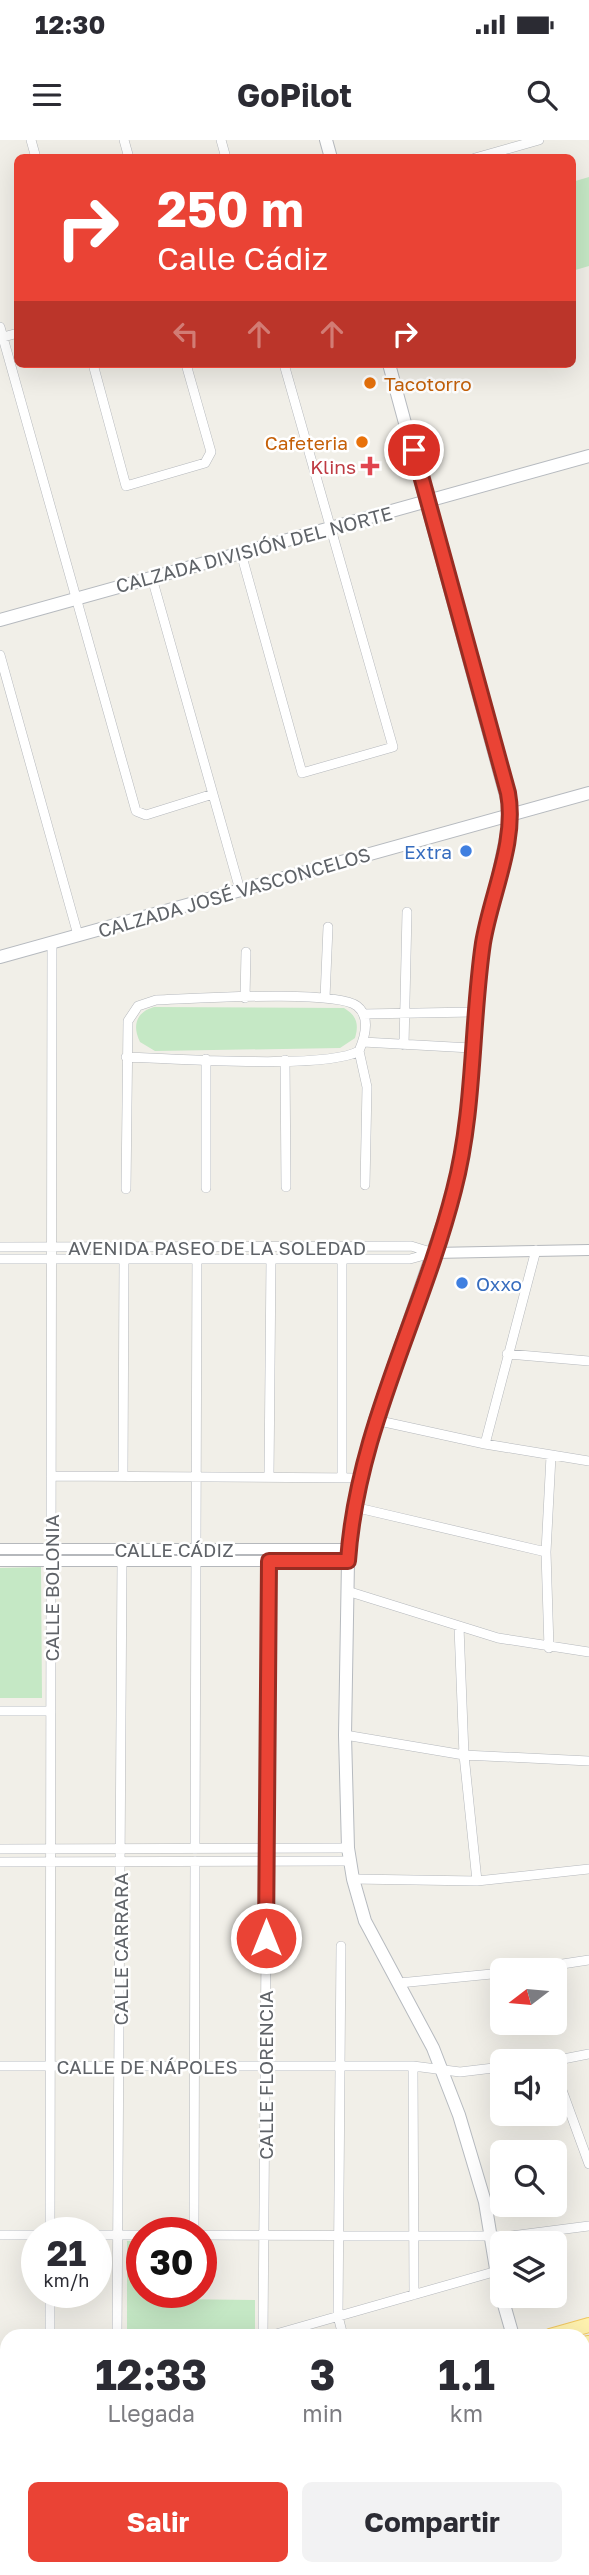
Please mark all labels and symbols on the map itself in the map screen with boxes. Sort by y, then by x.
place label: Tacotorro [384,372,472,395]
marker: Tacotorro [362,375,378,391]
pin [384,420,444,480]
place label: Cafeteria [265,431,348,454]
marker: Cafeteria [354,434,370,450]
place label: Klins [310,455,356,478]
marker: Klins [362,458,378,474]
street label: CALZADA DIVISIÓN DEL NORTE [113,501,395,597]
place label: Extra [404,840,452,863]
street label: CALZADA JOSÉ VASCONCELOS [95,842,373,942]
marker: Extra [458,843,474,859]
street label: AVENIDA PASEO DE LA SOLEDAD [68,1236,366,1259]
place label: Oxxo [476,1272,522,1295]
marker: Oxxo [454,1275,470,1291]
street label: CALLE BOLONIA [40,1514,63,1662]
street label: CALLE CÁDIZ [114,1538,234,1561]
street label: CALLE CARRARA [109,1872,132,2025]
position arrow [229,1901,303,1975]
north arrow [490,1958,567,2035]
street label: CALLE FLORENCIA [254,1990,277,2160]
street label: CALLE DE NÁPOLES [56,2055,238,2078]
speed limit sign: 30 [126,2217,217,2308]

